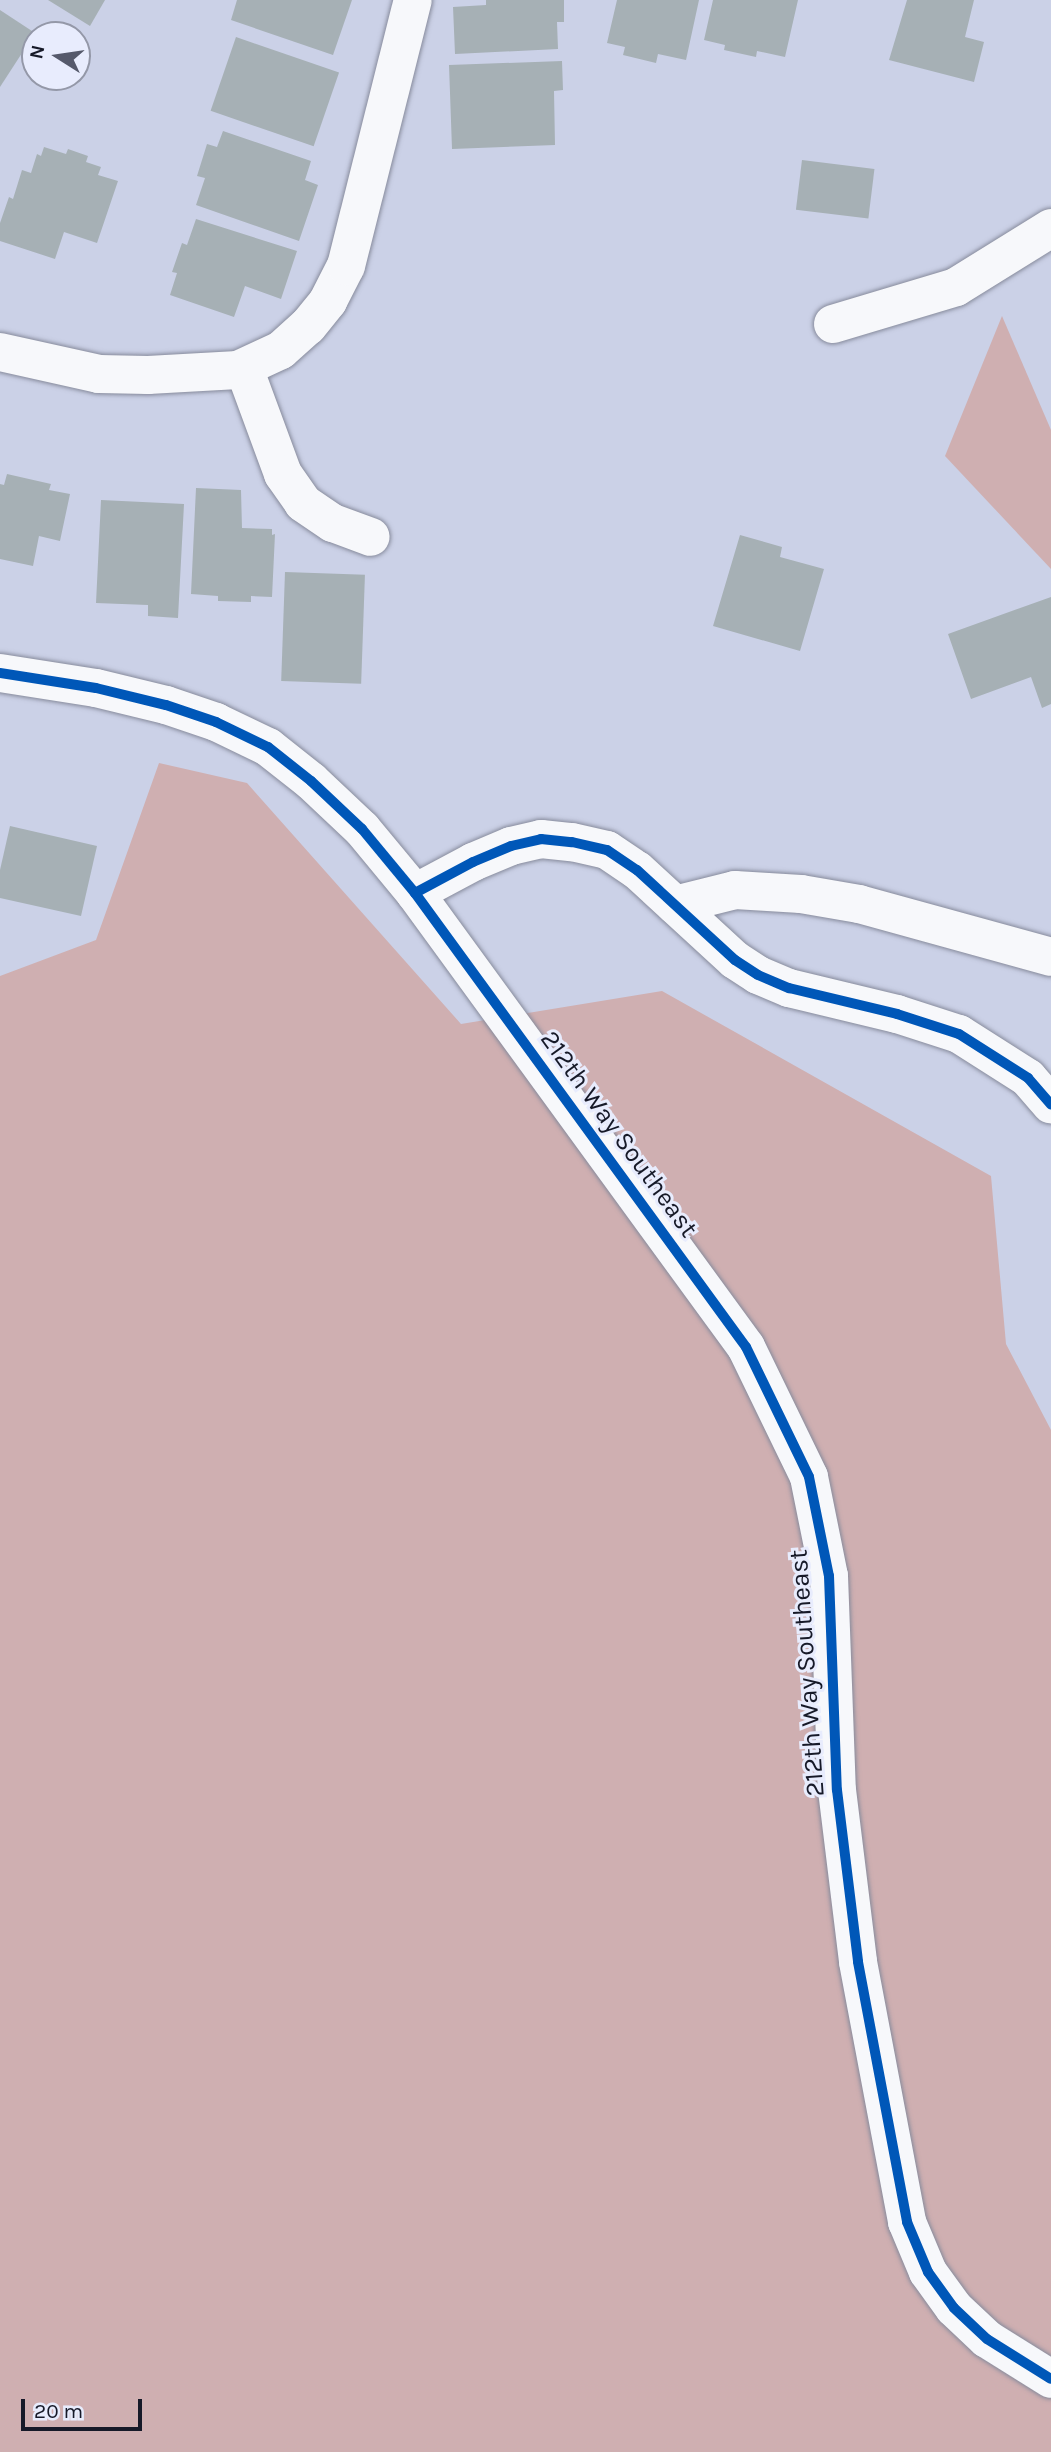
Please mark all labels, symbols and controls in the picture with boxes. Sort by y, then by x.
north arrow [21,21,91,91]
text: N [25,43,50,61]
street label: 212th Way Southeast [534,1025,704,1243]
street label: 212th Way Southeast [783,1548,831,1798]
scale bar [24,2386,145,2430]
text: 20 m [34,2399,83,2423]

